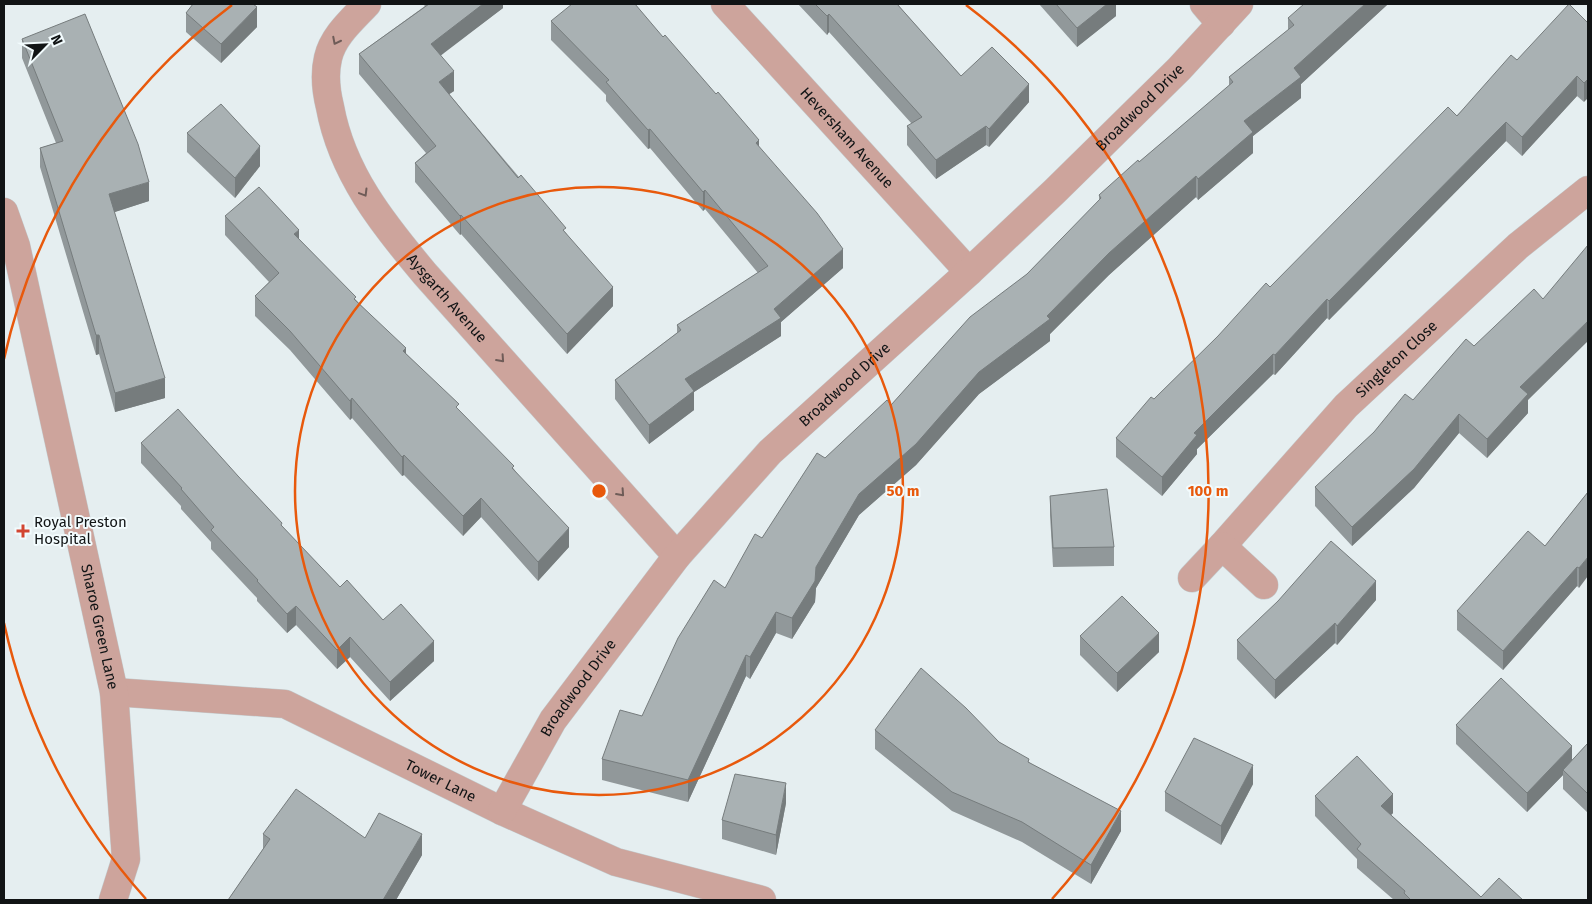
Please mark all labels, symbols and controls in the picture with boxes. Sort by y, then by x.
north arrow [20,20,70,70]
text: N [47,32,66,48]
one-way arrow [332,35,342,44]
street label: Broadwood Drive [1092,60,1188,155]
street label: Heversham Avenue [796,84,897,192]
one-way arrow [358,188,368,197]
street label: Aysgarth Avenue [403,250,491,346]
street label: Singleton Close [1352,317,1441,401]
street label: Broadwood Drive [795,339,894,430]
one-way arrow [495,354,504,363]
centre of rings [590,482,608,500]
text: 50 m [886,482,920,500]
text: 100 m [1188,482,1228,500]
one-way arrow [615,488,624,497]
place label: Royal Preston Hospital [34,513,127,548]
marker: Royal Preston Hospital [16,524,30,538]
street label: Sharoe Green Lane [77,562,122,691]
street label: Broadwood Drive [537,636,620,740]
street label: Tower Lane [402,756,479,806]

